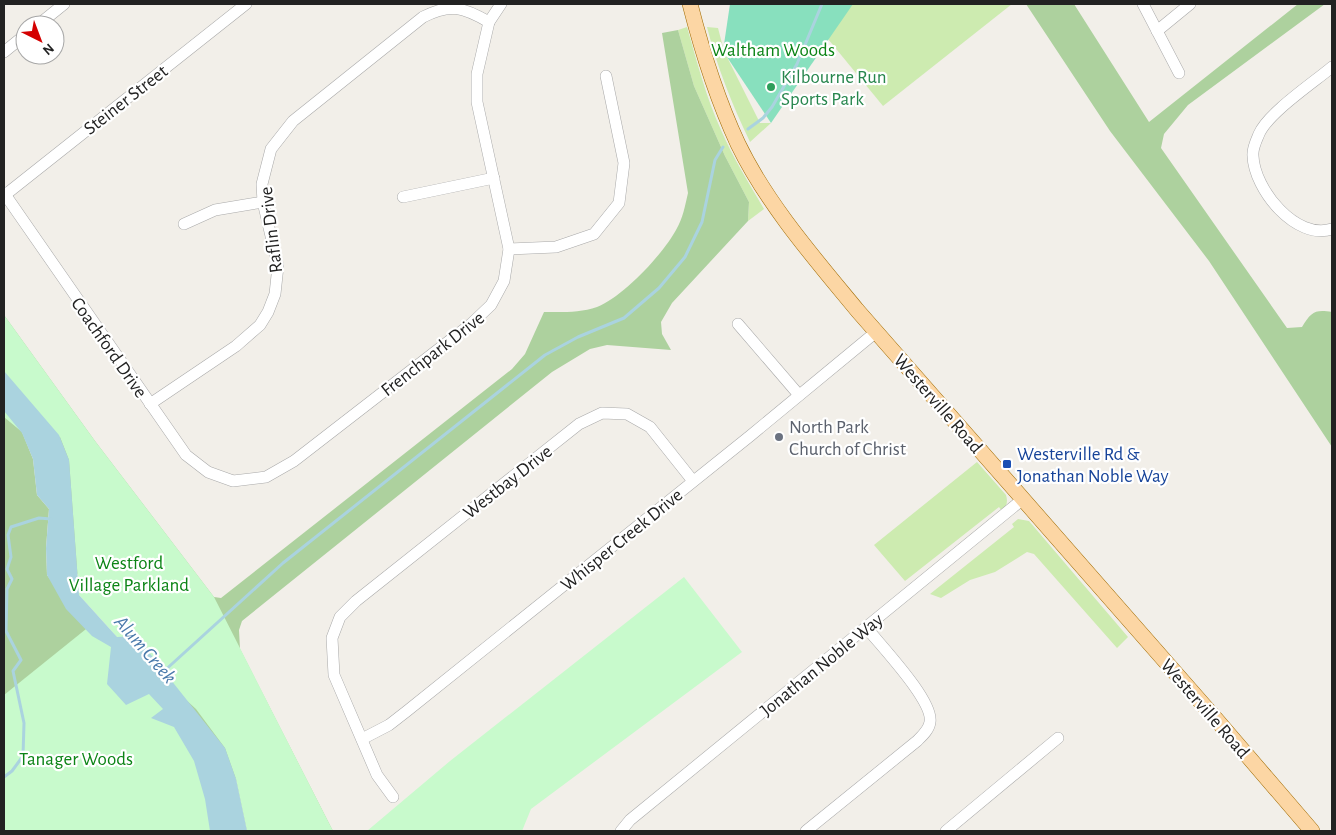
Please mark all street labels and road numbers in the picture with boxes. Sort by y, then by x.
street label: Steiner Street [80,62,171,139]
street label: Raflin Drive [257,186,286,274]
street label: Coachford Drive [67,294,150,402]
street label: Frenchpark Drive [378,308,488,400]
street label: Westerville Road [890,351,986,457]
street label: Westbay Drive [460,442,556,523]
street label: Whisper Creek Drive [558,485,686,595]
street label: Jonathan Noble Way [757,610,887,720]
street label: Westerville Road [1157,656,1253,762]

